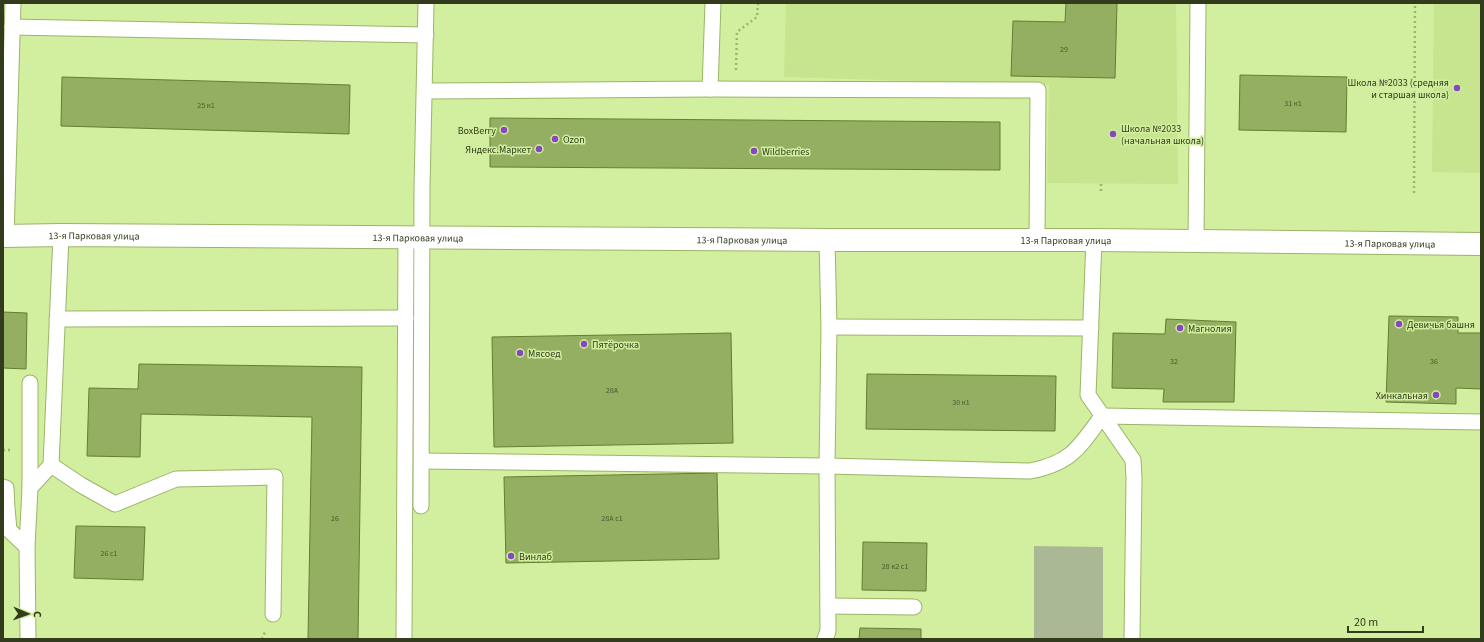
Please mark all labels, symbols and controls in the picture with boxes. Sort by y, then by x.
house number: 29 [1060,44,1068,55]
place label: Школа №2033 (средняя и старшая школа) [1348,76,1449,102]
marker: Школа №2033 (средняя и старшая школа) [1452,83,1462,93]
house number: 31 к1 [1284,98,1302,109]
house number: 25 к1 [197,100,215,111]
place label: Школа №2033 (начальная школа) [1121,122,1204,148]
place label: BoxBerry [458,124,496,138]
marker: BoxBerry [499,125,509,135]
marker: Школа №2033 (начальная школа) [1108,129,1118,139]
place label: Ozon [563,133,585,147]
marker: Ozon [550,134,560,144]
place label: Яндекс.Маркет [465,143,531,157]
marker: Яндекс.Маркет [534,144,544,154]
place label: Wildberries [762,145,809,159]
marker: Wildberries [749,146,759,156]
street label: 13-я Парковая улица [48,229,140,244]
street label: 13-я Парковая улица [372,231,463,246]
street label: 13-я Парковая улица [696,233,787,248]
street label: 13-я Парковая улица [1020,234,1112,248]
street label: 13-я Парковая улица [1344,237,1435,252]
place label: Девичья башня [1407,318,1475,332]
marker: Девичья башня [1394,319,1404,329]
place label: Магнолия [1188,322,1232,336]
marker: Магнолия [1175,323,1185,333]
place label: Пятёрочка [592,338,639,352]
marker: Пятёрочка [579,339,589,349]
place label: Мясоед [528,347,561,361]
marker: Мясоед [515,348,525,358]
house number: 32 [1170,356,1178,367]
house number: 36 [1430,356,1438,367]
house number: 28А [606,385,619,396]
place label: Хинкальная [1376,389,1428,403]
marker: Хинкальная [1431,390,1441,400]
house number: 30 к1 [952,397,970,408]
house number: 26 [331,513,339,524]
house number: 28А с1 [601,513,623,524]
house number: 26 с1 [100,548,118,559]
place label: Винлаб [519,550,552,564]
marker: Винлаб [506,551,516,561]
house number: 28 к2 с1 [882,561,908,572]
north arrow [8,594,48,634]
scale bar [1348,608,1423,634]
text: С [30,611,45,618]
text: 20 m [1354,614,1378,631]

